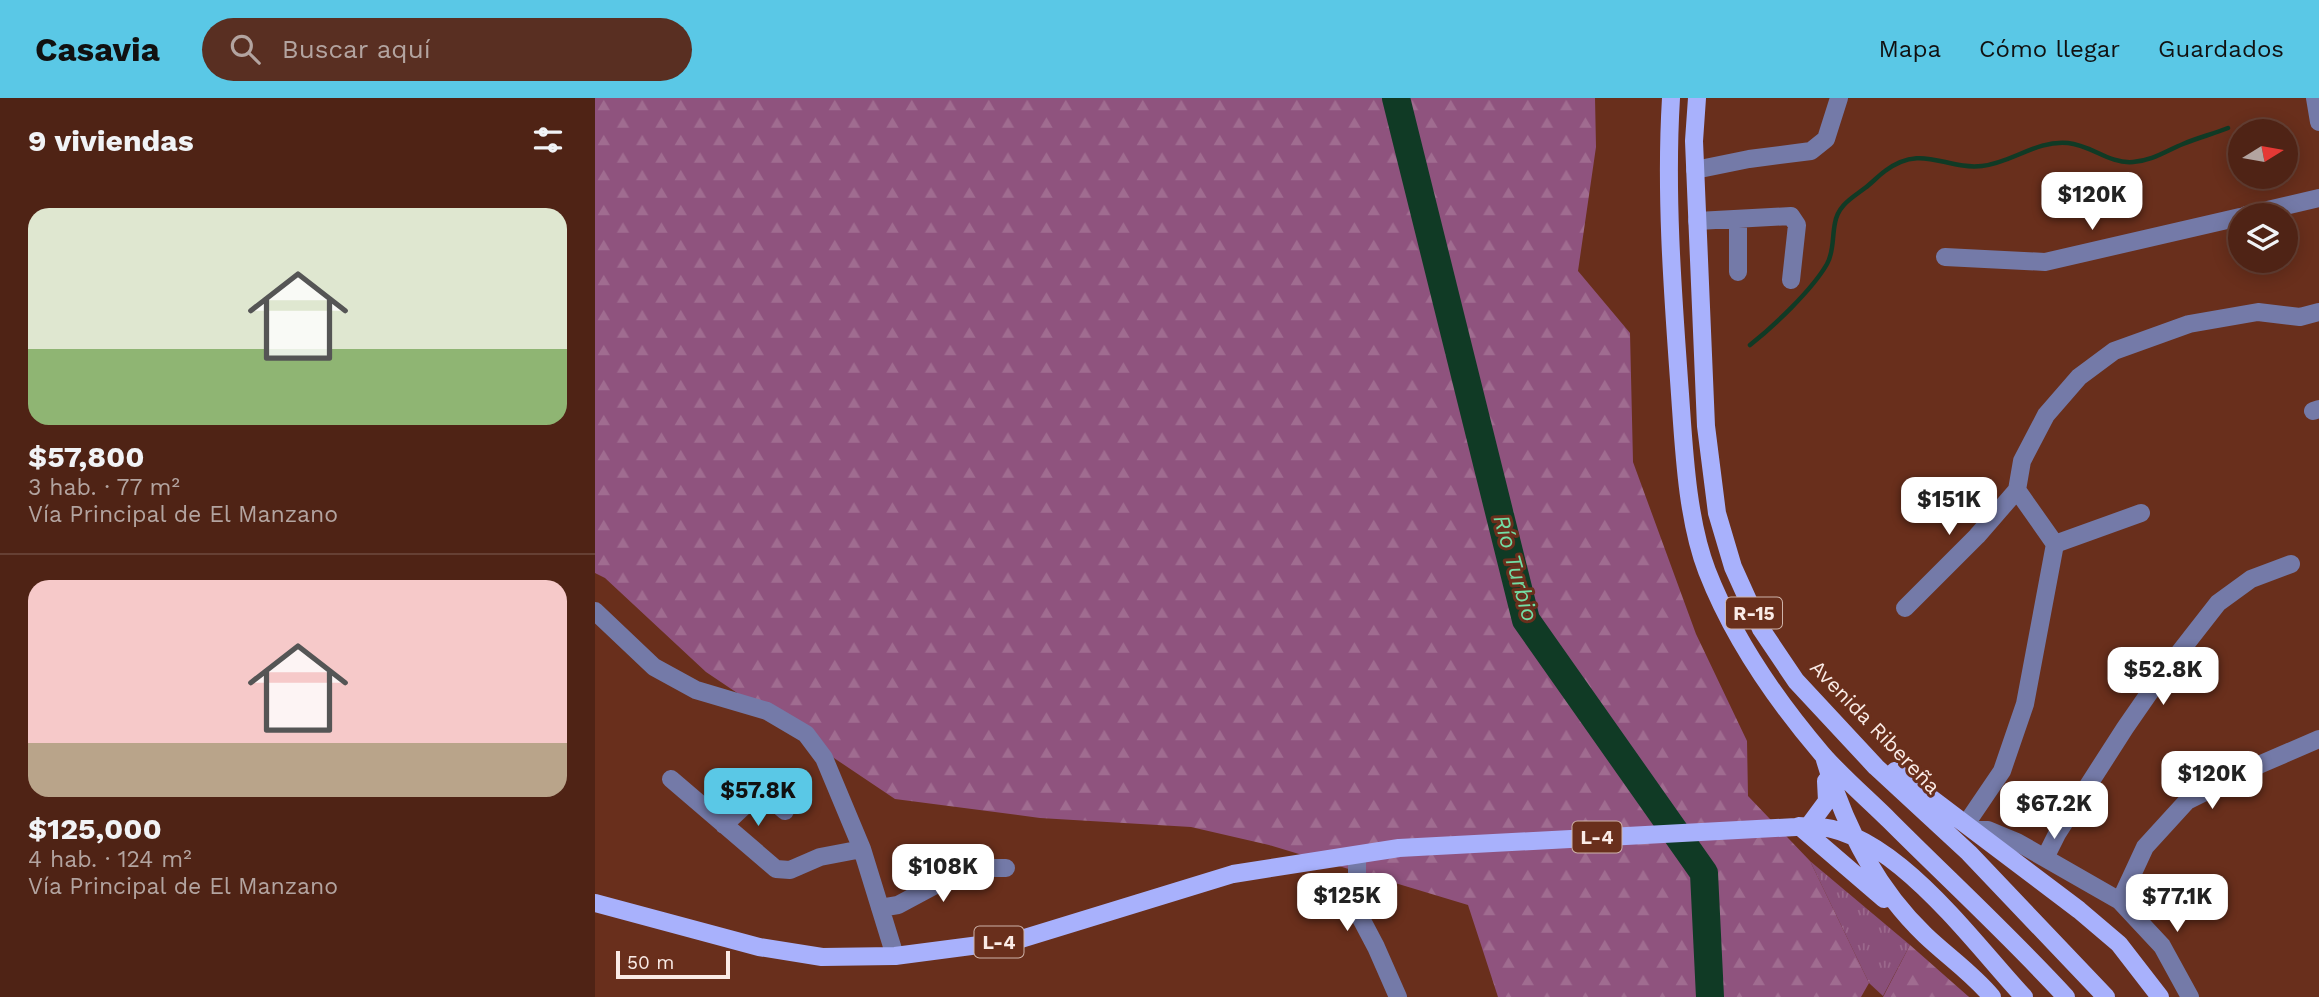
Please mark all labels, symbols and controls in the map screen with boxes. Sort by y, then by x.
search box [202,18,692,81]
text: Casavia [35,30,160,69]
icon: search [226,30,264,68]
text: Buscar aquí [282,34,431,64]
text: Mapa [1879,35,1941,63]
text: Cómo llegar [1979,35,2120,63]
text: Guardados [2158,35,2284,63]
north arrow [2228,119,2298,189]
map controls [2228,119,2298,273]
icon: filters [529,121,567,159]
text: 9 viviendas [28,123,194,158]
pin: $120K [2043,172,2141,232]
text: $120K [2057,181,2127,208]
button: layers [2228,203,2298,273]
icon: home [235,253,361,379]
text: $57,800 [28,439,145,474]
text: 3 hab. · 77 m² [28,474,180,501]
pin: $151K [1900,478,1998,537]
text: $151K [1917,486,1981,513]
text: Vía Principal de El Manzano [28,501,338,528]
water label: Río Turbio [1487,512,1544,625]
road number: R-15 [1726,598,1782,628]
icon: home [235,625,361,751]
pin: $52.8K [2106,648,2220,707]
street label: Avenida Ribereña [1805,654,1946,799]
text: $52.8K [2124,656,2202,683]
pin: $120K [2163,752,2261,811]
text: $120K [2177,760,2247,787]
pin: $57.8K [701,768,815,828]
text: $57.8K [720,777,796,804]
pin: $67.2K [1997,782,2111,841]
text: $67.2K [2016,790,2092,817]
text: $125,000 [28,811,162,846]
road number: L-4 [1573,822,1621,852]
pin: $108K [894,844,992,904]
text: 4 hab. · 124 m² [28,846,192,873]
text: $108K [908,853,978,880]
text: Vía Principal de El Manzano [28,873,338,900]
pin: $125K [1298,874,1396,933]
pin: $77.1K [2120,874,2234,934]
text: $125K [1313,882,1381,909]
text: $77.1K [2142,883,2212,910]
road number: L-4 [975,926,1023,958]
scale bar [616,948,730,980]
text: 50 m [627,951,674,974]

